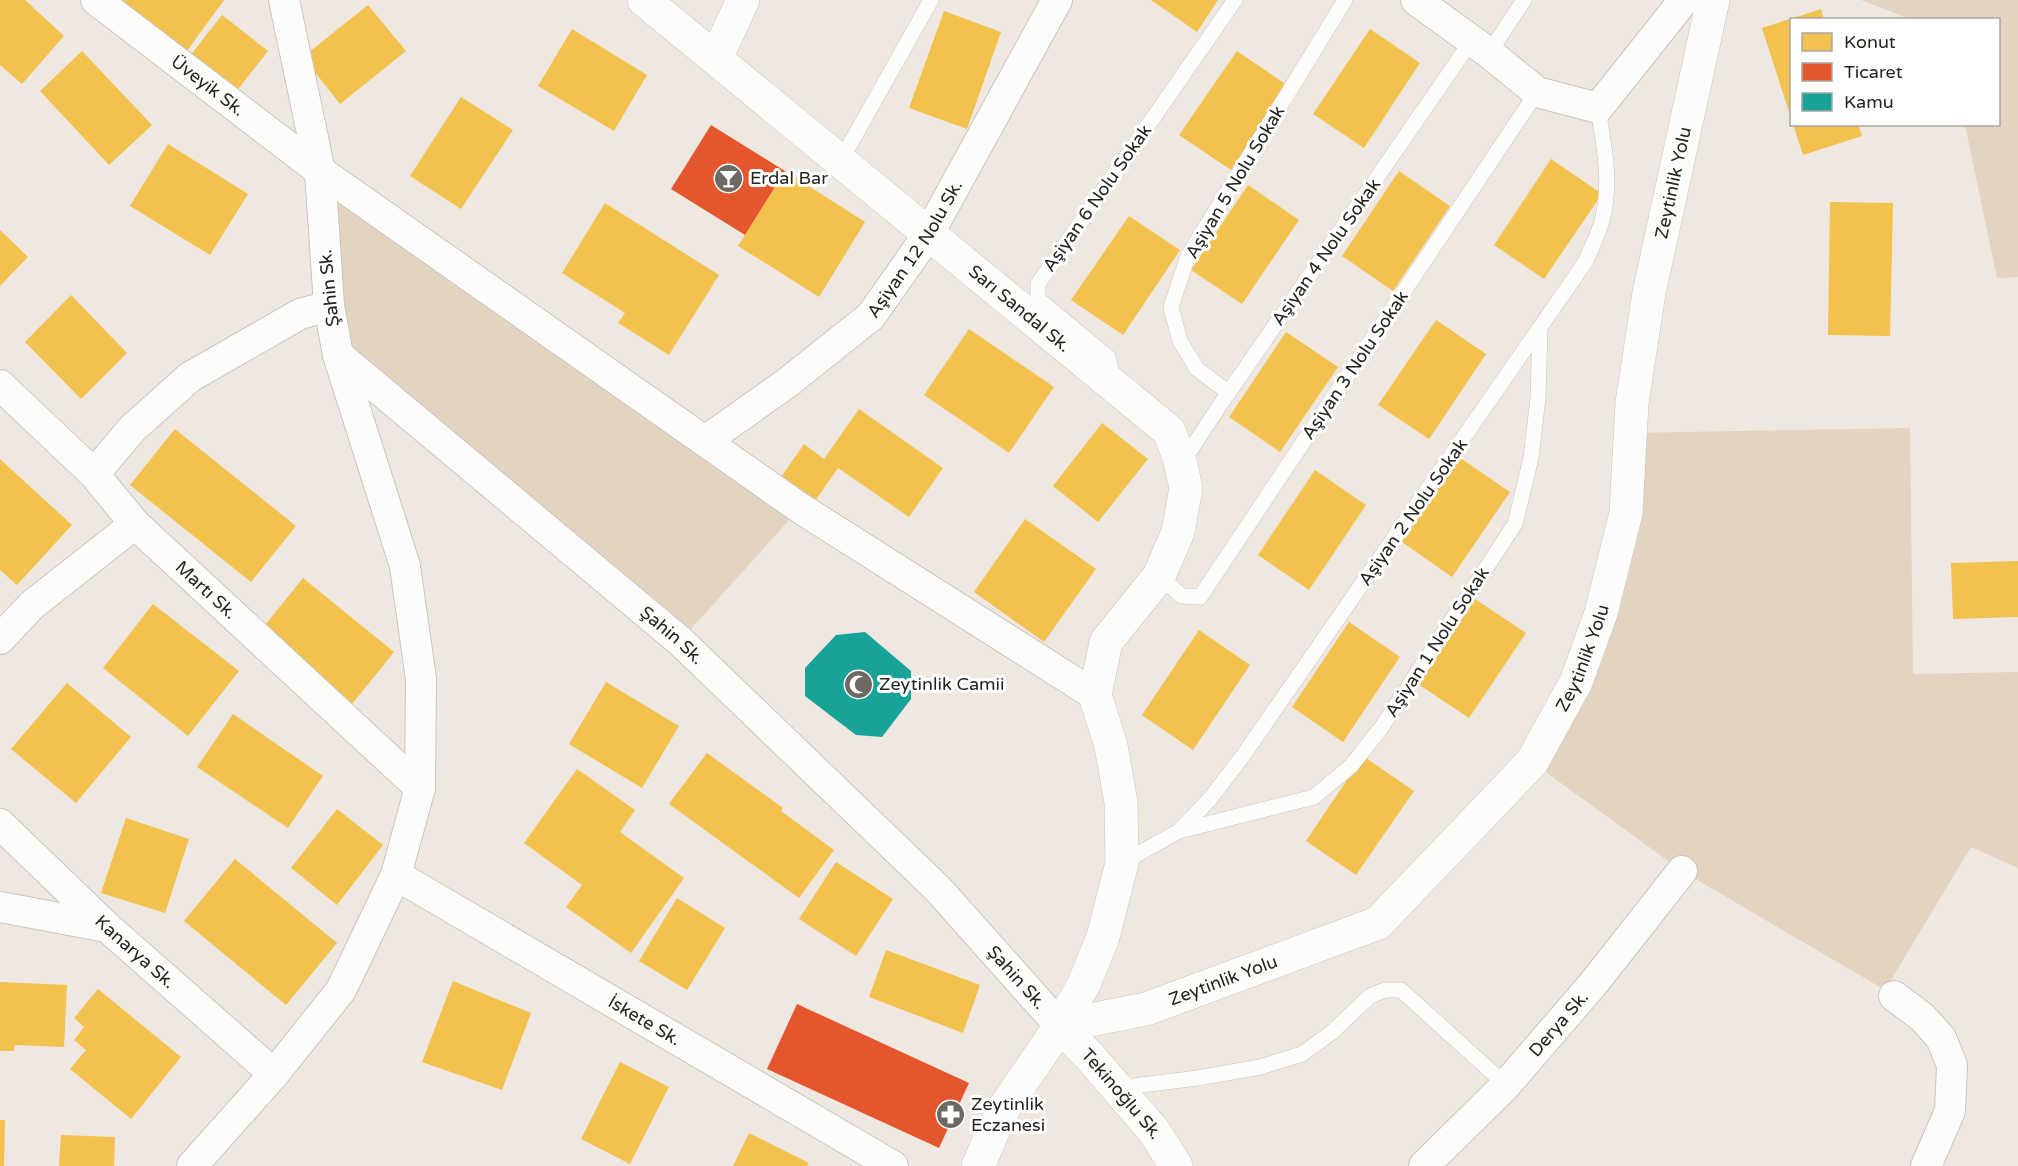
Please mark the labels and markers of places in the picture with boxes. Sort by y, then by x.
bar icon: Erdal Bar [713,162,745,194]
place label: Erdal Bar [750,167,828,189]
mosque icon: Zeytinlik Camii [842,668,874,700]
place label: Zeytinlik Camii [879,673,1005,695]
place label: Zeytinlik Eczanesi [971,1093,1045,1136]
pharmacy icon: Zeytinlik Eczanesi [934,1098,966,1130]

